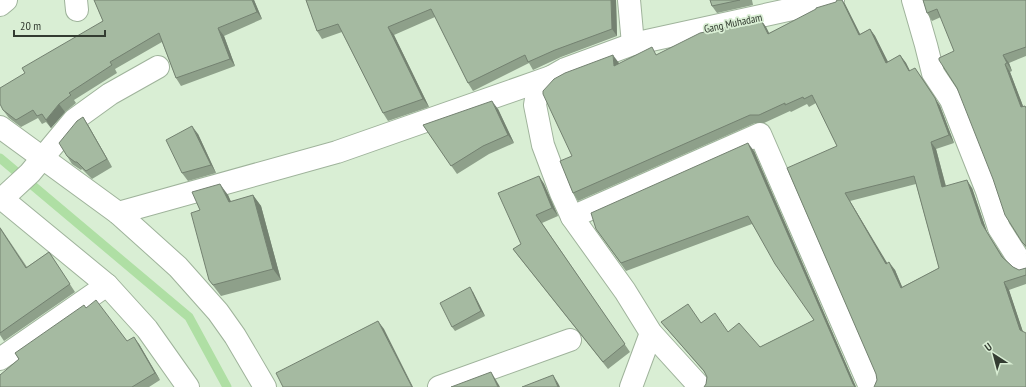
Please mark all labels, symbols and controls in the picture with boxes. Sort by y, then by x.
street label: Gang Muhadam [703,10,763,36]
scale bar [14,12,105,38]
text: 20 m [20,18,41,33]
north arrow [974,335,1014,375]
text: U [982,339,995,354]

